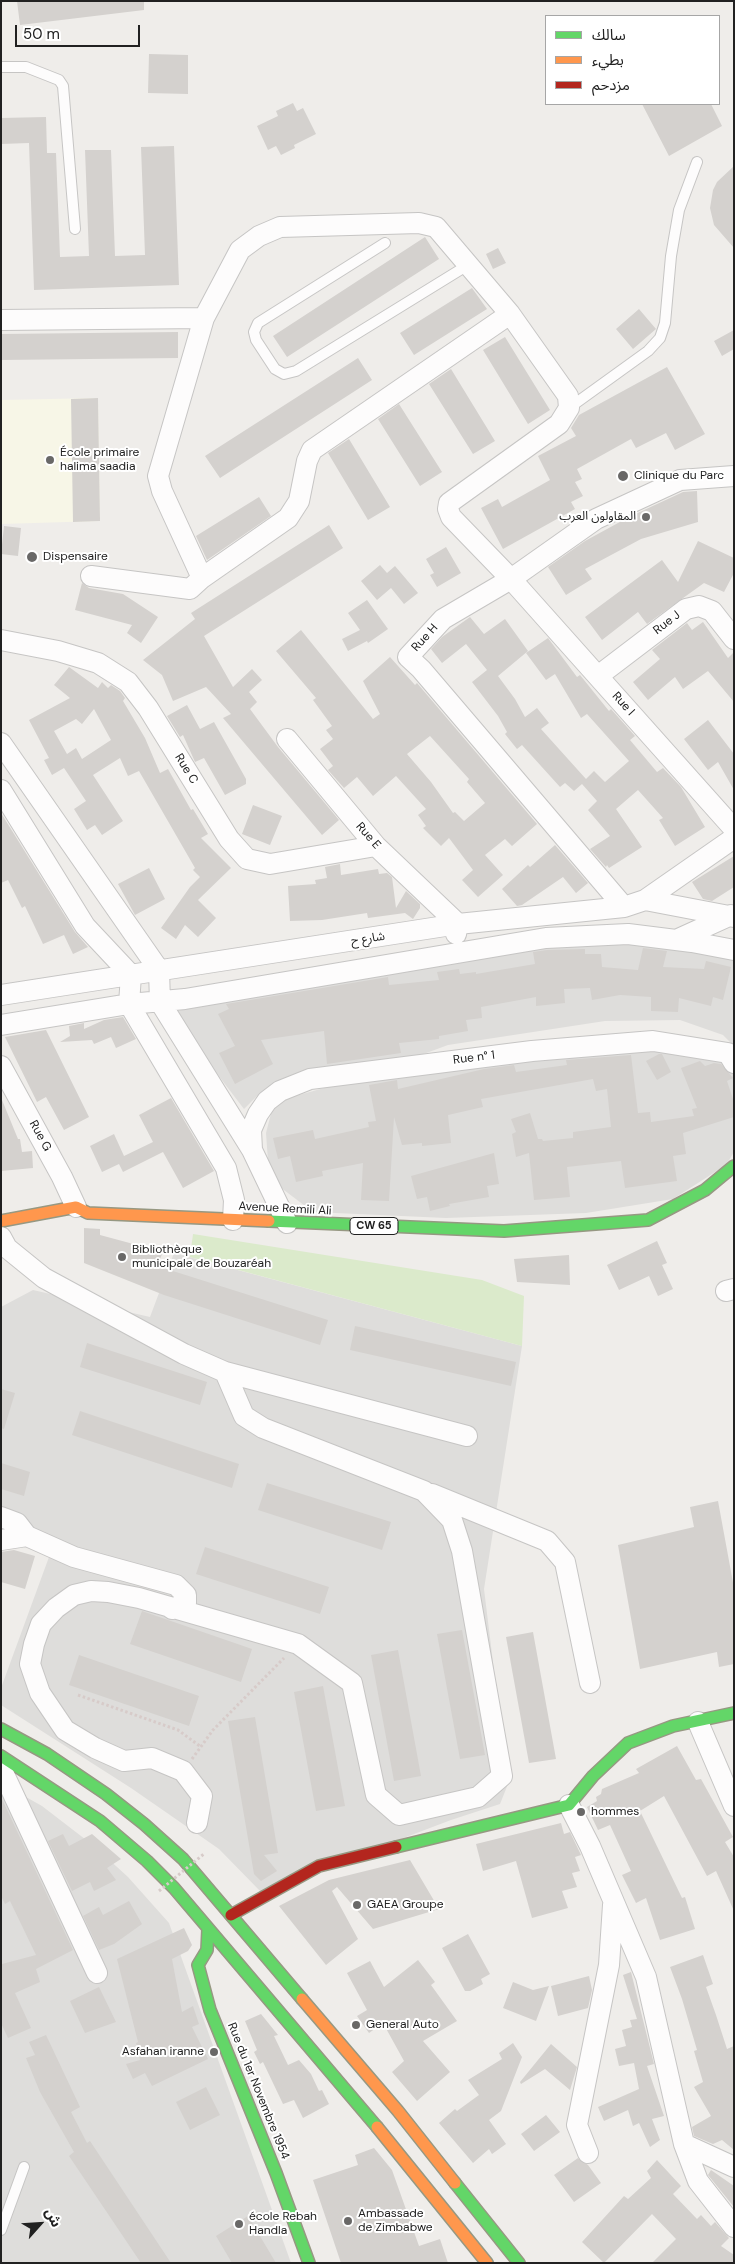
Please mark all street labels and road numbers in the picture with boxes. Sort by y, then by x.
street label: Rue J [651,608,683,638]
street label: Rue H [409,621,441,655]
street label: Rue I [609,689,637,719]
street label: Rue C [171,751,201,787]
street label: Rue E [352,820,384,852]
street label: شارع ح [350,929,386,949]
street label: Rue n° 1 [452,1048,496,1068]
street label: Rue G [26,1118,54,1154]
street label: Avenue Remili Ali [238,1199,332,1219]
road number: CW 65 [350,1218,398,1234]
street label: Rue du 1er Novembre 1954 [224,2021,292,2161]

